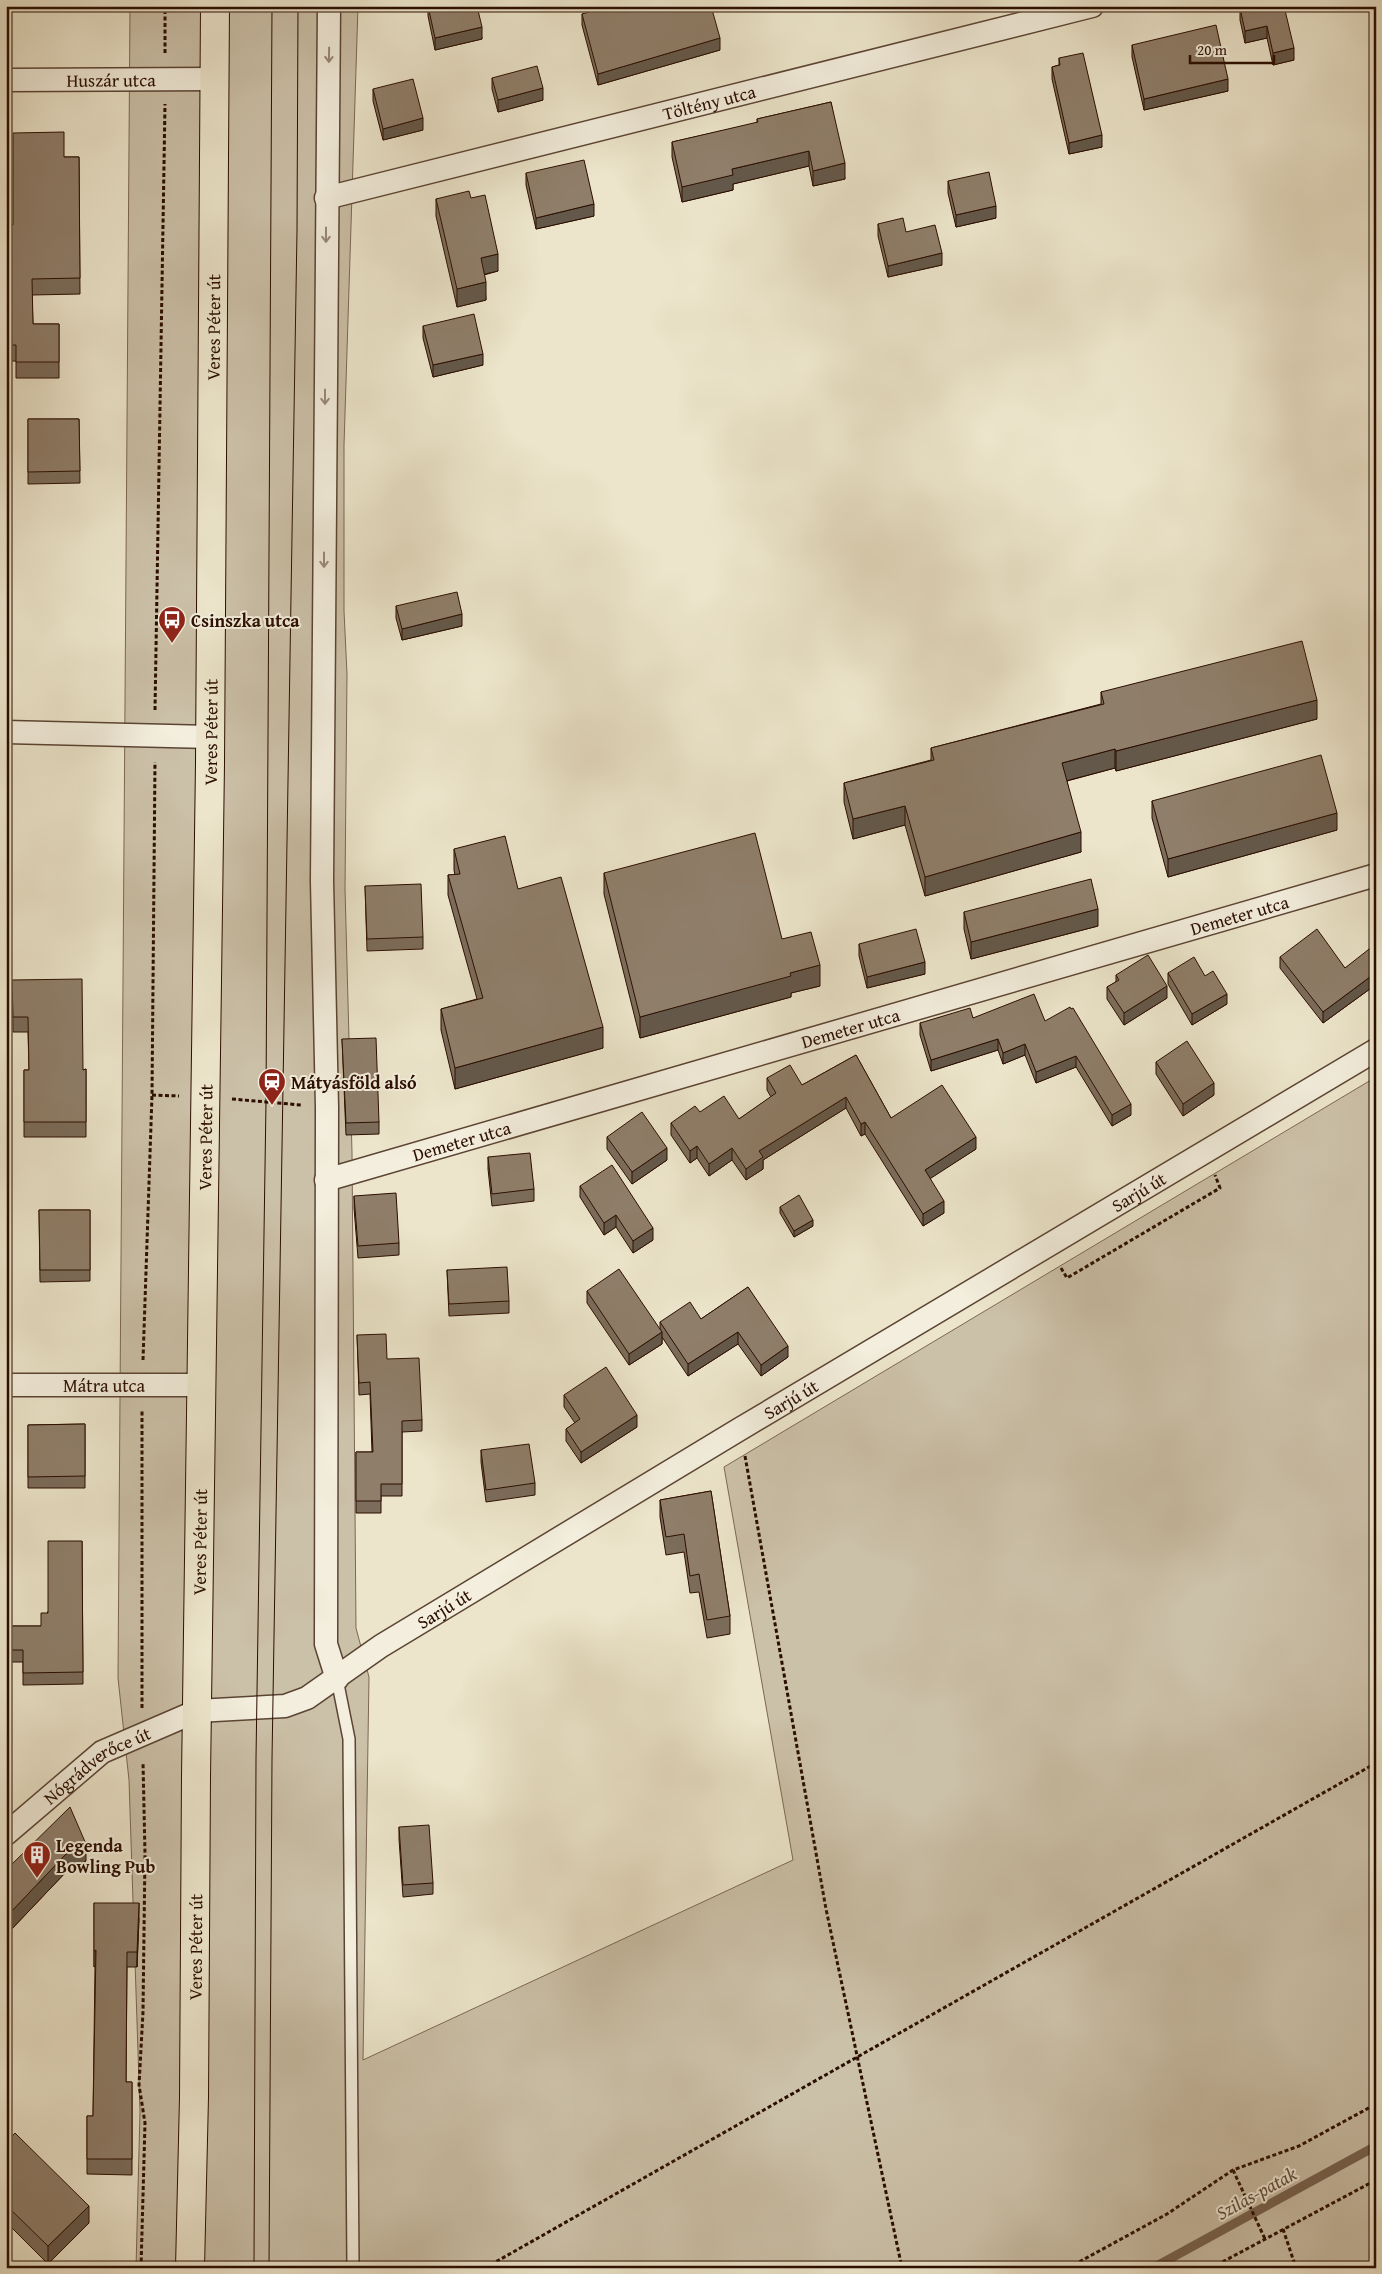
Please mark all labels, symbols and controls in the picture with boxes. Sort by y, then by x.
scale bar [1190,32,1273,64]
text: 20 m [1197,39,1228,60]
one-way arrow [324,46,334,63]
street label: Huszár utca [66,66,156,93]
street label: Töltény utca [660,77,759,127]
one-way arrow [321,226,331,243]
street label: Veres Péter út [199,273,227,380]
one-way arrow [320,389,330,405]
one-way arrow [319,552,329,568]
bus stop icon: Csinszka utca [157,605,187,644]
place label: Csinszka utca [191,607,300,634]
street label: Veres Péter út [196,678,224,786]
street label: Demeter utca [1187,887,1292,942]
street label: Demeter utca [798,1000,903,1055]
station icon: Mátyásföld alsó [257,1067,287,1106]
place label: Mátyásföld alsó [291,1069,417,1096]
street label: Veres Péter út [191,1083,219,1190]
street label: Demeter utca [409,1113,514,1168]
street label: Sarjú út [1106,1164,1171,1218]
street label: Mátra utca [63,1372,145,1399]
street label: Sarjú út [758,1372,823,1426]
street label: Veres Péter út [185,1488,213,1595]
street label: Sarjú út [411,1581,477,1635]
street label: Nógrádverőce út [37,1719,155,1810]
place label: Legenda Bowling Pub [56,1832,155,1880]
building icon: Legenda Bowling Pub [22,1840,52,1879]
street label: Veres Péter út [181,1893,209,2000]
water label: Szilas-patak [1211,2159,1302,2227]

